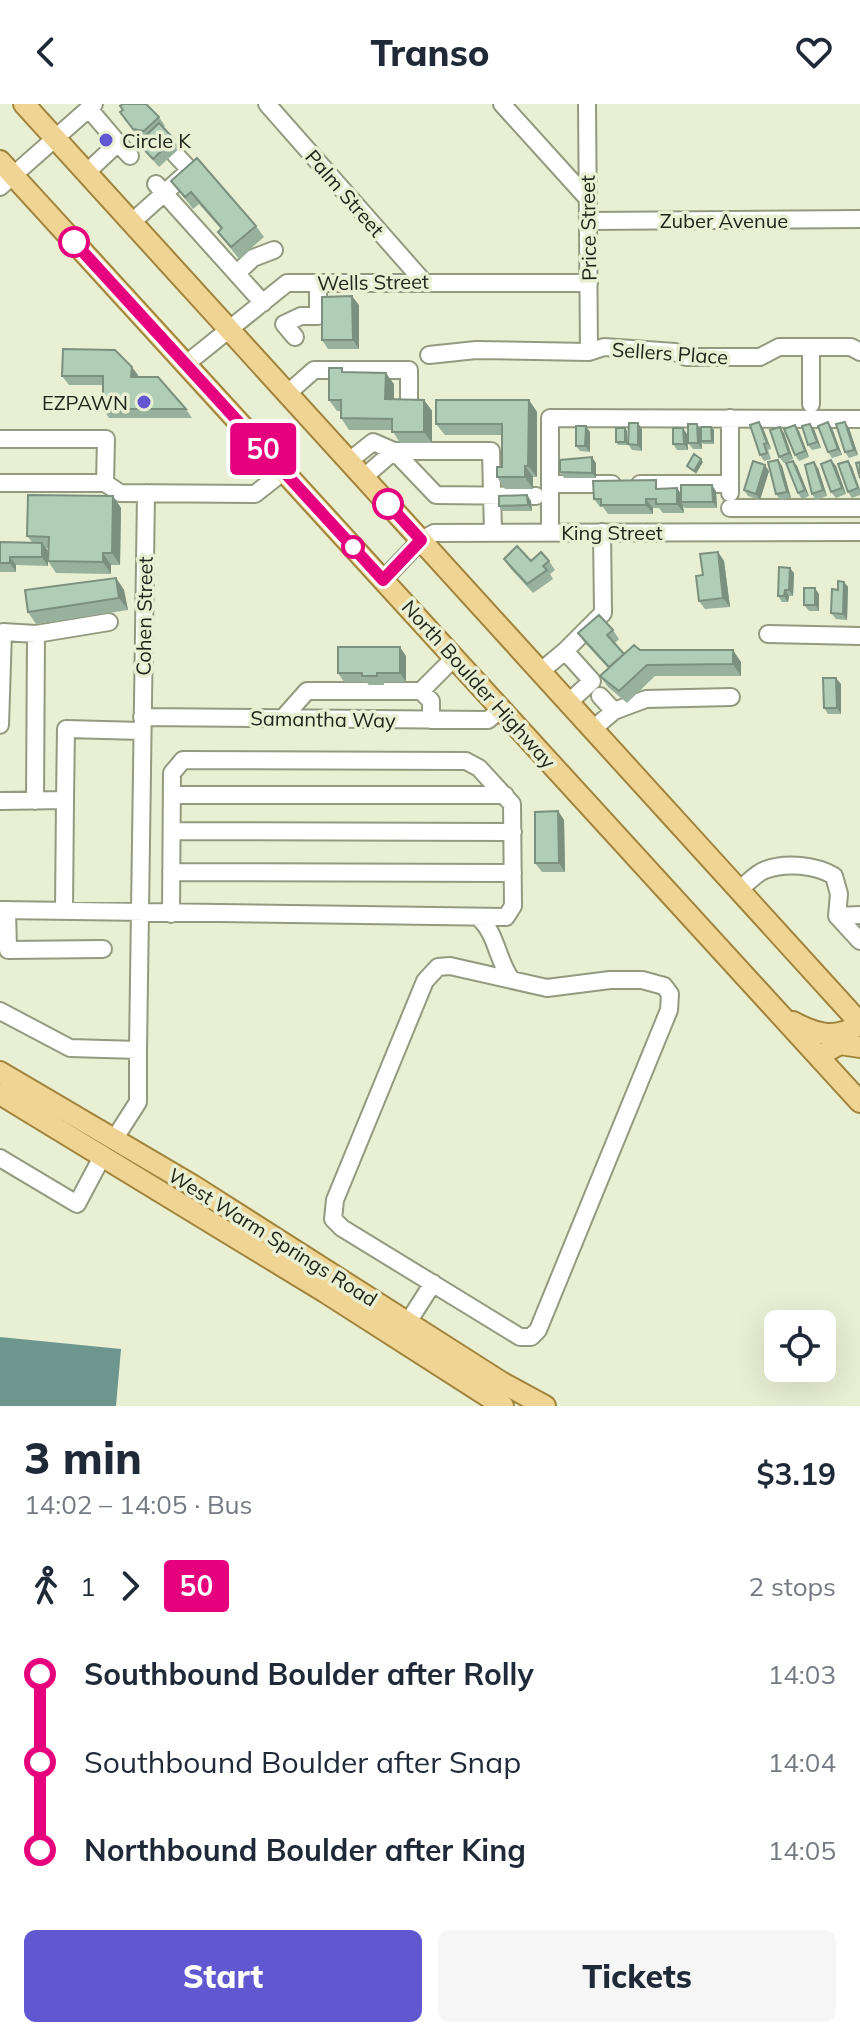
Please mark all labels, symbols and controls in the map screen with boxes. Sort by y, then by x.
icon: back [24,30,68,74]
text: Transo [370,30,490,75]
icon: heart [792,30,836,74]
place label: Circle K [122,128,191,153]
marker: Circle K [97,131,115,149]
street label: Palm Street [300,144,390,242]
street label: Price Street [575,175,601,281]
street label: Zuber Avenue [660,208,788,233]
unlabelled marker [59,227,89,257]
street label: Wells Street [317,269,429,295]
street label: Sellers Place [611,336,729,370]
place label: EZPAWN [42,390,128,415]
marker: EZPAWN [135,393,153,411]
line badge: 50 [227,423,299,475]
text: 50 [246,431,280,466]
unlabelled marker [373,489,403,519]
street label: King Street [561,520,663,545]
unlabelled marker [342,536,364,558]
street label: Cohen Street [130,556,158,676]
street label: North Boulder Highway [397,595,562,774]
street label: Samantha Way [250,705,396,733]
street label: West Warm Springs Road [164,1162,382,1312]
map controls [764,1310,836,1382]
button: locate [764,1310,836,1382]
text: 3 min [24,1430,142,1485]
text: $3.19 [757,1455,836,1493]
text: 14:02 – 14:05 · Bus [24,1488,253,1521]
icon: walk [24,1564,68,1608]
icon: forward [108,1564,152,1608]
text: 50 [180,1568,213,1603]
text: 1 [80,1570,96,1603]
text: 2 stops [749,1570,836,1603]
text: Southbound Boulder after Rolly [84,1655,534,1693]
text: 14:03 [768,1658,836,1691]
text: Southbound Boulder after Snap [84,1743,521,1781]
text: 14:04 [768,1746,836,1779]
text: Northbound Boulder after King [84,1831,526,1869]
text: 14:05 [768,1834,836,1867]
button: Start [24,1930,422,2022]
button: Tickets [438,1930,836,2022]

